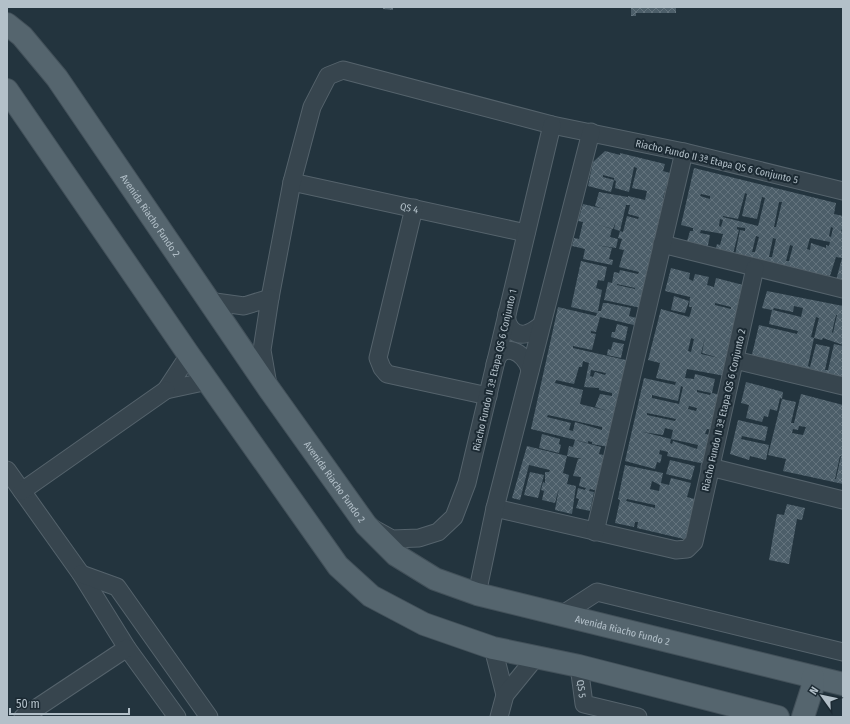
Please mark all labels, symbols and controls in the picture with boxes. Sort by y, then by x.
street label: Riacho Fundo II 3ª Etapa QS 6 Conjunto 5 [634,137,800,187]
street label: Avenida Riacho Fundo 2 [117,172,182,260]
street label: QS 4 [399,201,419,216]
street label: Riacho Fundo II 3ª Etapa QS 6 Conjunto 1 [471,288,519,452]
street label: Riacho Fundo II 3ª Etapa QS 6 Conjunto 2 [699,327,749,493]
street label: Avenida Riacho Fundo 2 [301,439,368,526]
street label: Avenida Riacho Fundo 2 [574,613,671,648]
north arrow [802,676,842,716]
street label: QS 5 [574,679,588,699]
text: N [807,685,821,697]
scale bar [10,690,129,716]
text: 50 m [16,697,40,711]

